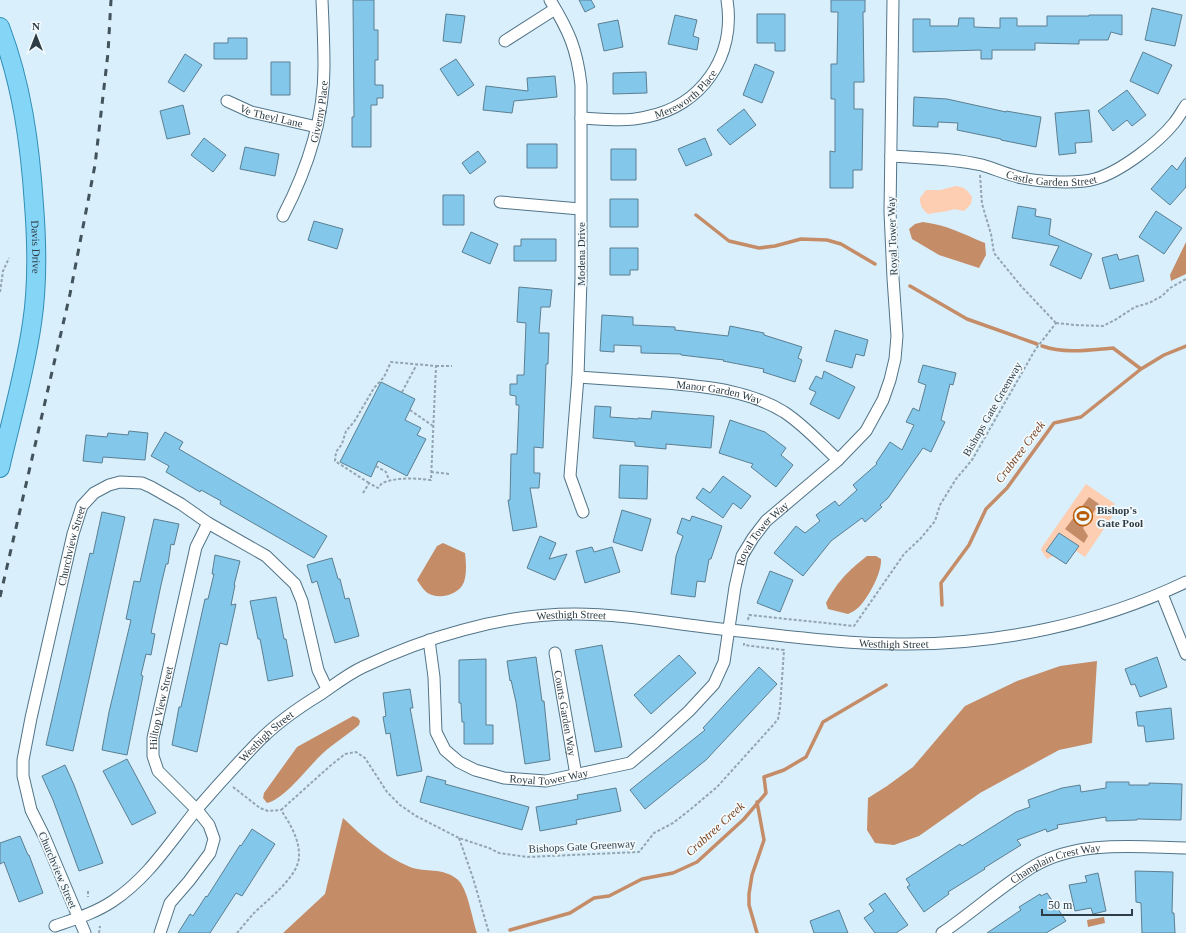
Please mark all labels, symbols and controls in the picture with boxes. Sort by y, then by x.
north arrow [16,16,56,56]
text: N [32,20,40,32]
street label: Mereworth Place [653,67,719,121]
street label: Giverny Place [307,80,330,144]
street label: Ve Theyl Lane [238,102,304,130]
street label: Castle Garden Street [1005,168,1098,188]
street label: Royal Tower Way [885,196,899,276]
street label: Davis Drive [29,220,42,274]
street label: Modena Drive [575,222,587,286]
street label: Bishops Gate Greenway [960,359,1024,458]
street label: Manor Garden Way [676,378,764,406]
water label: Crabtree Creek [992,418,1048,486]
street label: Royal Tower Way [734,499,791,567]
street label: Churchview Street [55,504,88,587]
place label: Bishop's Gate Pool [1097,504,1143,529]
sports icon: Bishop's Gate Pool [1072,505,1094,527]
street label: Westhigh Street [536,608,607,622]
street label: Westhigh Street [859,637,929,650]
street label: Hilltop View Street [147,665,175,750]
street label: Courts Garden Way [552,669,579,757]
street label: Westhigh Street [236,708,296,764]
street label: Royal Tower Way [509,766,589,787]
water label: Crabtree Creek [683,799,748,859]
street label: Churchview Street [36,830,80,910]
street label: Bishops Gate Greenway [528,837,636,855]
street label: Champlain Crest Way [1008,841,1101,886]
scale bar [1042,891,1132,917]
text: 50 m [1048,898,1073,912]

